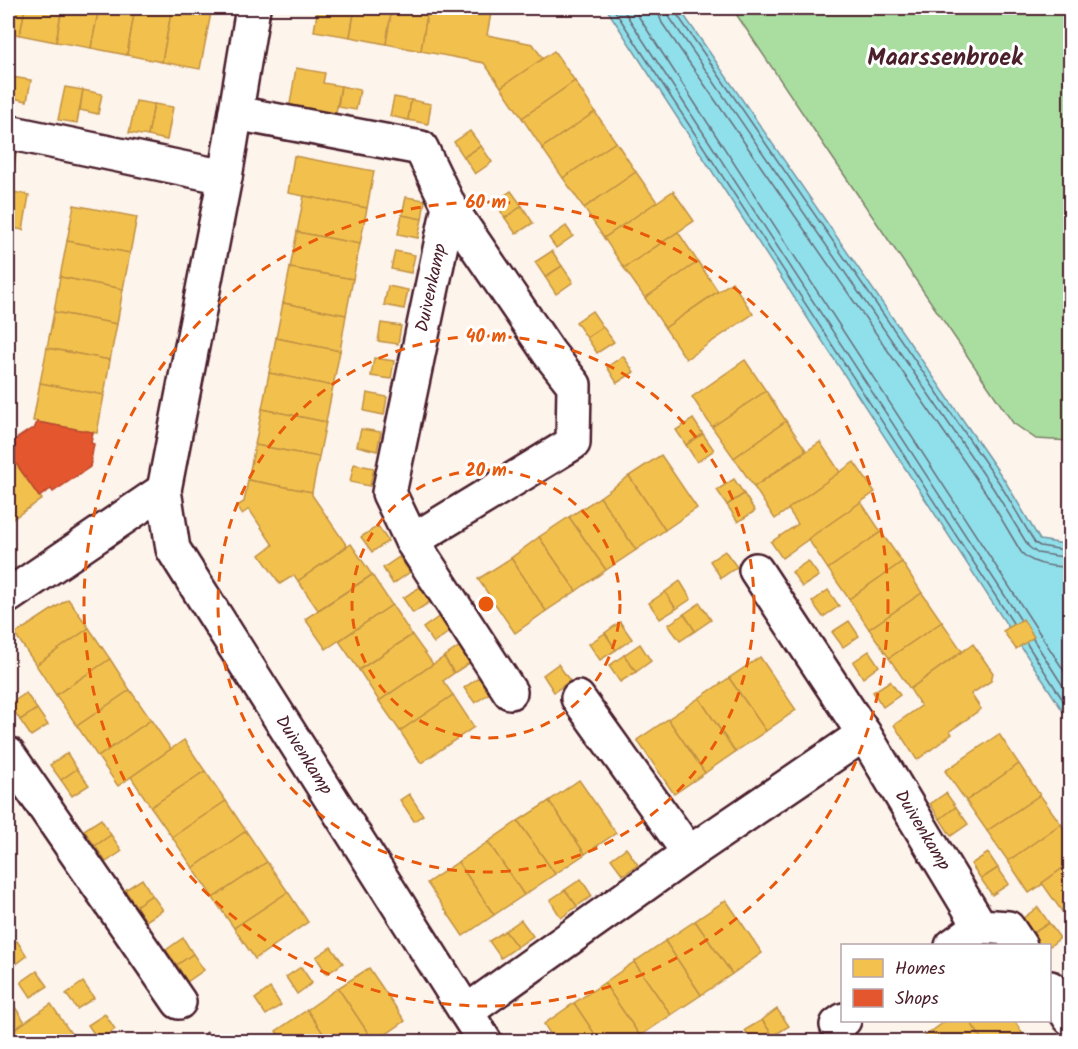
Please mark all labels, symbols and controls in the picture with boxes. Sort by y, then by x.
district label: Maarssenbroek [867,39,1024,78]
text: 60 m [466,189,507,218]
street label: Duivenkamp [408,241,456,335]
text: 40 m [466,323,507,352]
text: 20 m [465,457,507,486]
centre of rings [476,594,496,614]
street label: Duivenkamp [267,710,340,801]
street label: Duivenkamp [887,784,958,877]
legend [841,944,1051,1022]
text: Homes [895,955,946,984]
text: Shops [895,985,939,1014]

